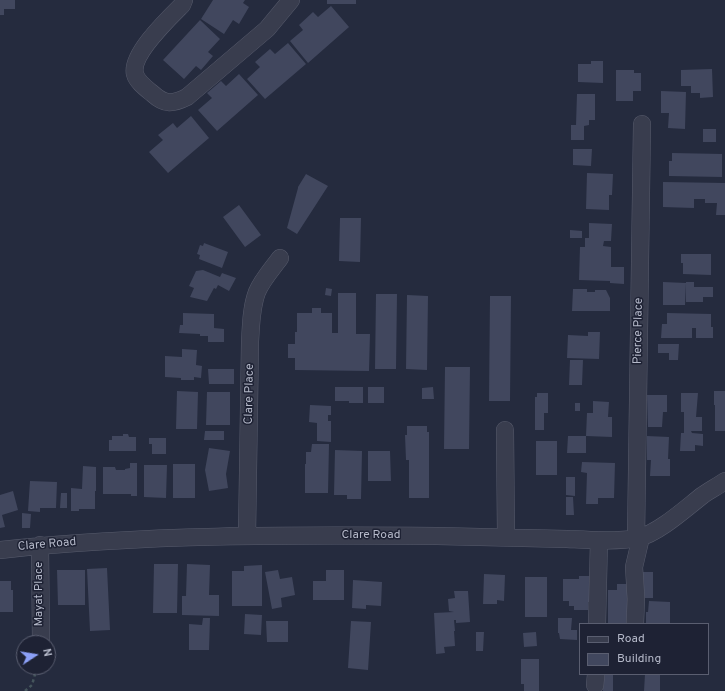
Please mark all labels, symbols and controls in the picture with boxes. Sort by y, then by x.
street label: Pierce Place [631,298,647,364]
street label: Clare Place [242,363,258,425]
street label: Clare Road [342,529,400,543]
street label: Clare Road [17,535,77,555]
street label: Mayat Place [33,562,47,626]
legend [579,623,709,675]
text: Road [617,631,645,647]
north arrow [16,635,56,675]
text: N [39,647,54,658]
text: Building [617,651,661,667]

